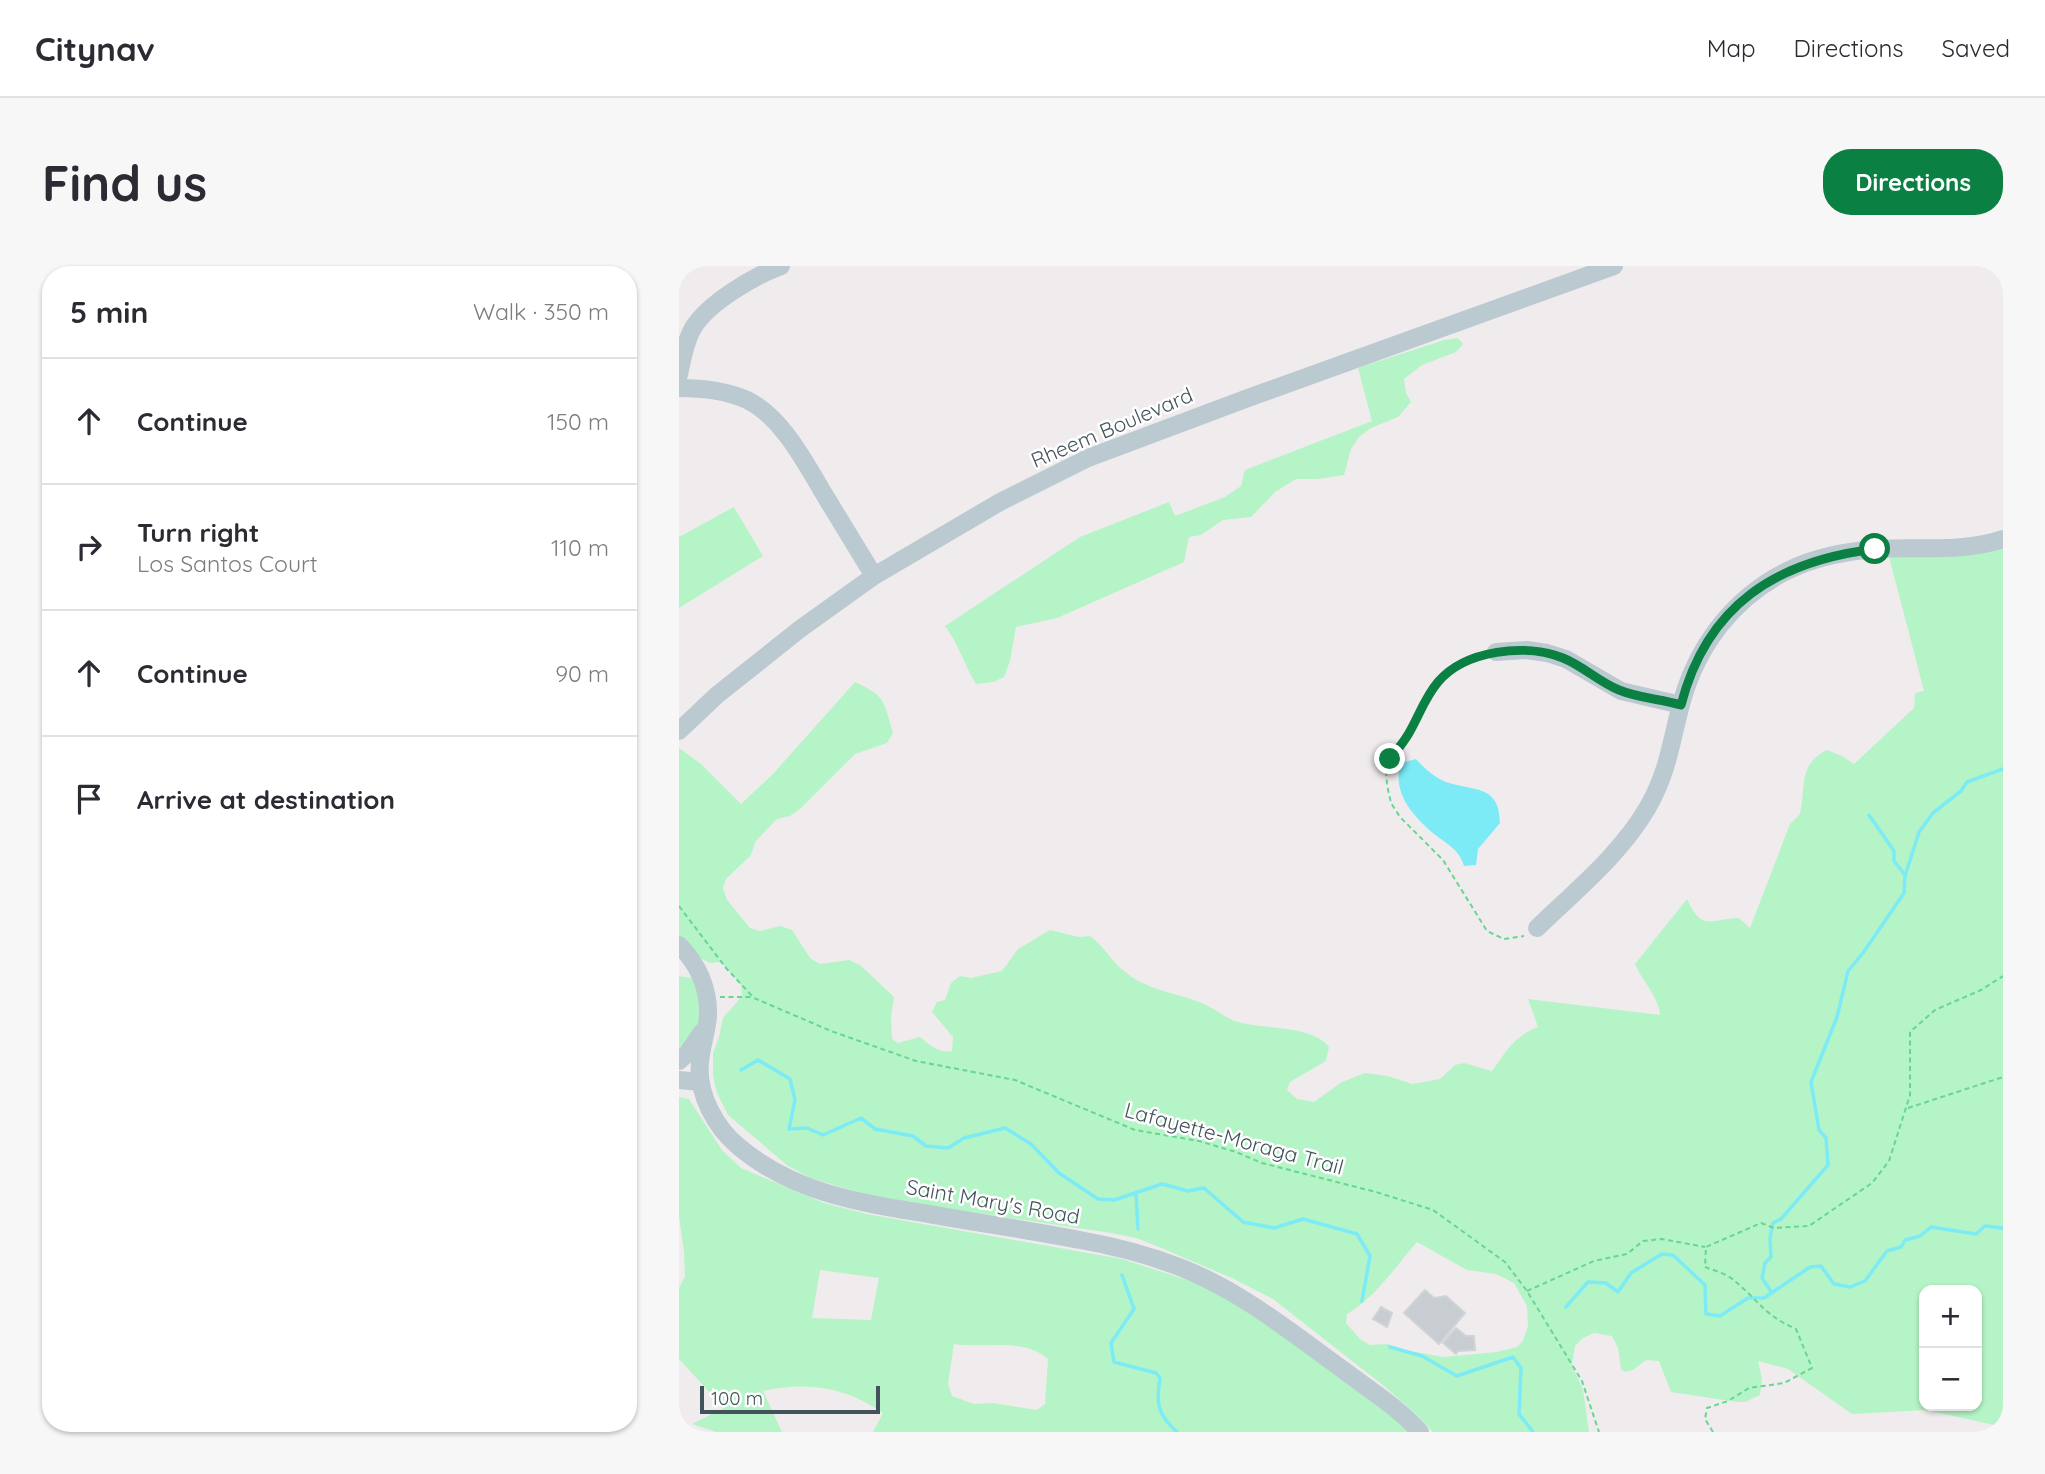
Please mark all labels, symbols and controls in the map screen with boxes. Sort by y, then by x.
text: Citynav [35,28,155,69]
text: Map [1707,33,1756,63]
text: Directions [1794,33,1904,63]
text: Saved [1942,33,2010,63]
button: Directions [1823,149,2003,215]
text: Find us [42,152,207,213]
text: 5 min [70,293,148,331]
text: Walk · 350 m [473,297,609,326]
street label: Rheem Boulevard [1027,381,1197,473]
icon: ahead [70,402,108,440]
text: Continue [137,405,248,438]
text: 150 m [547,407,609,436]
text: Turn right [137,516,259,549]
icon: right [70,528,108,566]
text: 110 m [551,533,609,562]
route start [1859,533,1890,564]
text: Los Santos Court [137,549,318,578]
icon: ahead [70,654,108,692]
text: Continue [137,657,248,690]
text: 90 m [555,659,609,688]
route end [1374,743,1405,774]
icon: arrive [70,780,108,818]
text: Arrive at destination [137,783,395,816]
street label: Lafayette-Moraga Trail [1122,1096,1347,1180]
street label: Saint Mary's Road [904,1173,1082,1229]
map controls [1919,1285,1982,1411]
button: + [1919,1285,1982,1348]
button: − [1919,1348,1982,1411]
scale bar [700,1383,880,1415]
text: 100 m [711,1386,763,1410]

